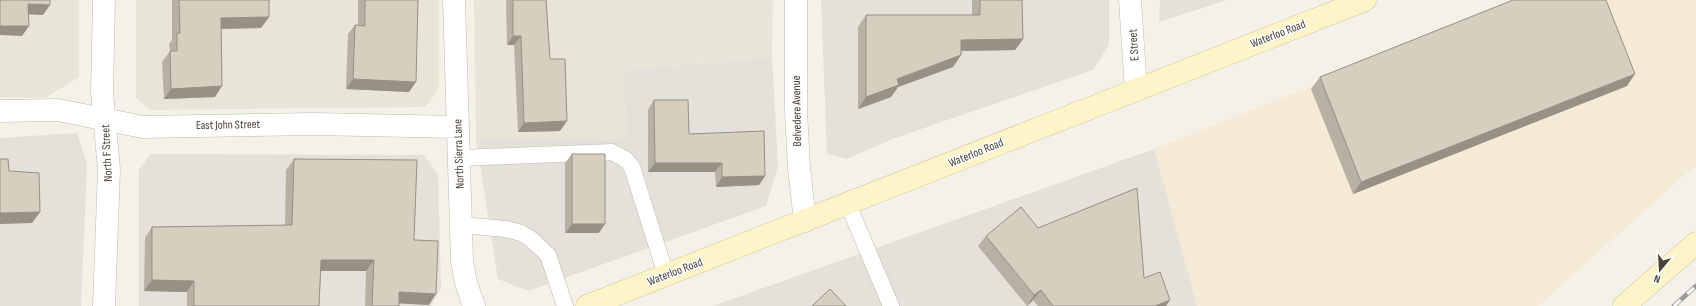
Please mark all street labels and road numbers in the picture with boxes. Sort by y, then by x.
street label: Waterloo Road [1248,17,1308,51]
street label: E Street [1125,28,1143,62]
street label: Belvedere Avenue [789,75,805,147]
street label: East John Street [196,117,261,133]
street label: North Sierra Lane [450,119,468,189]
street label: North F Street [98,124,116,182]
street label: Waterloo Road [946,135,1006,171]
street label: Waterloo Road [645,255,705,289]

